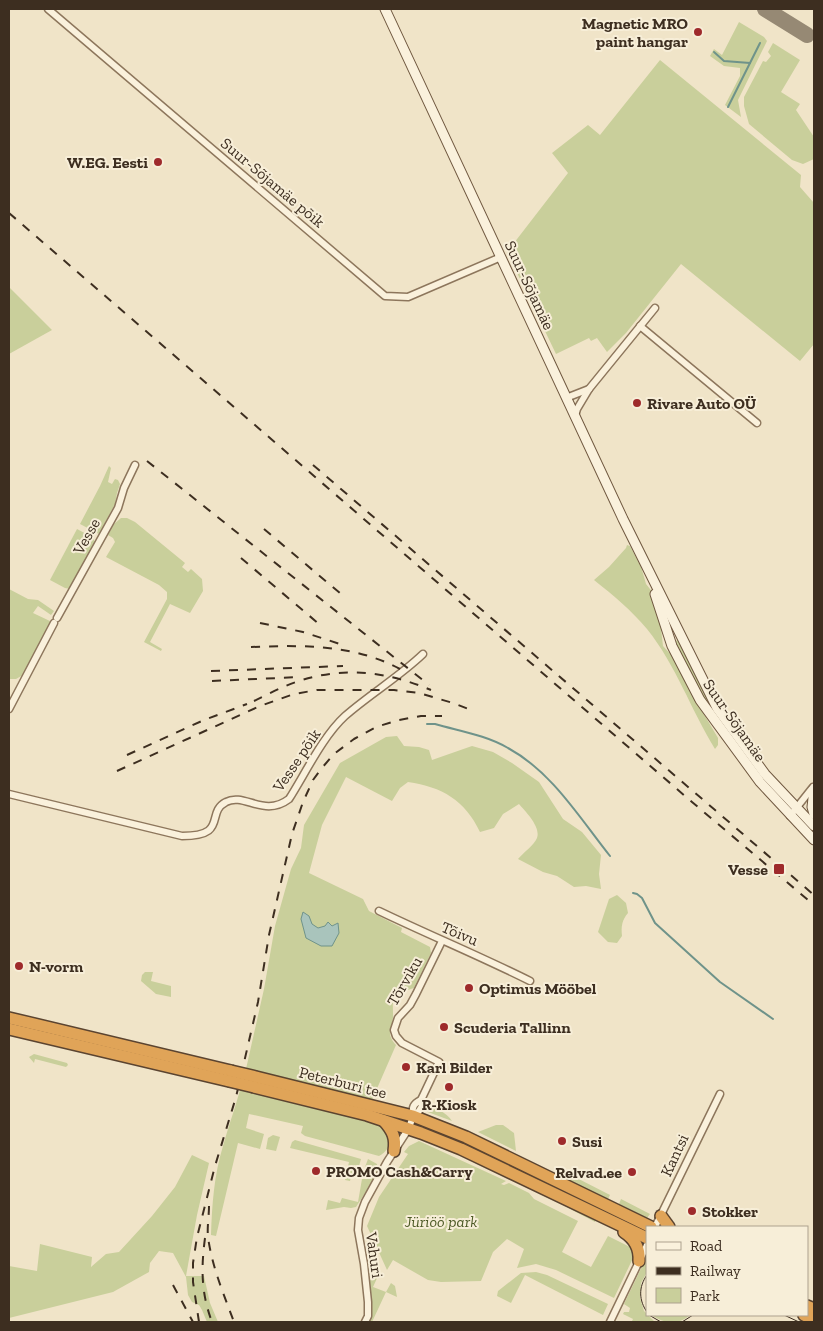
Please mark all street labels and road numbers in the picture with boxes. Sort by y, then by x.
street label: Suur-Sõjamäe põik [217,133,329,232]
street label: Suur-Sõjamäe [501,238,559,333]
street label: Vesse [68,515,104,559]
street label: Suur-Sõjamäe [699,675,770,765]
street label: Vesse põik [268,725,325,796]
street label: Tõivu [438,917,481,950]
street label: Tõrviku [383,953,426,1009]
street label: Peterburi tee [297,1062,389,1103]
street label: Kantsi [656,1131,693,1179]
street label: Vahuri [362,1230,387,1280]

